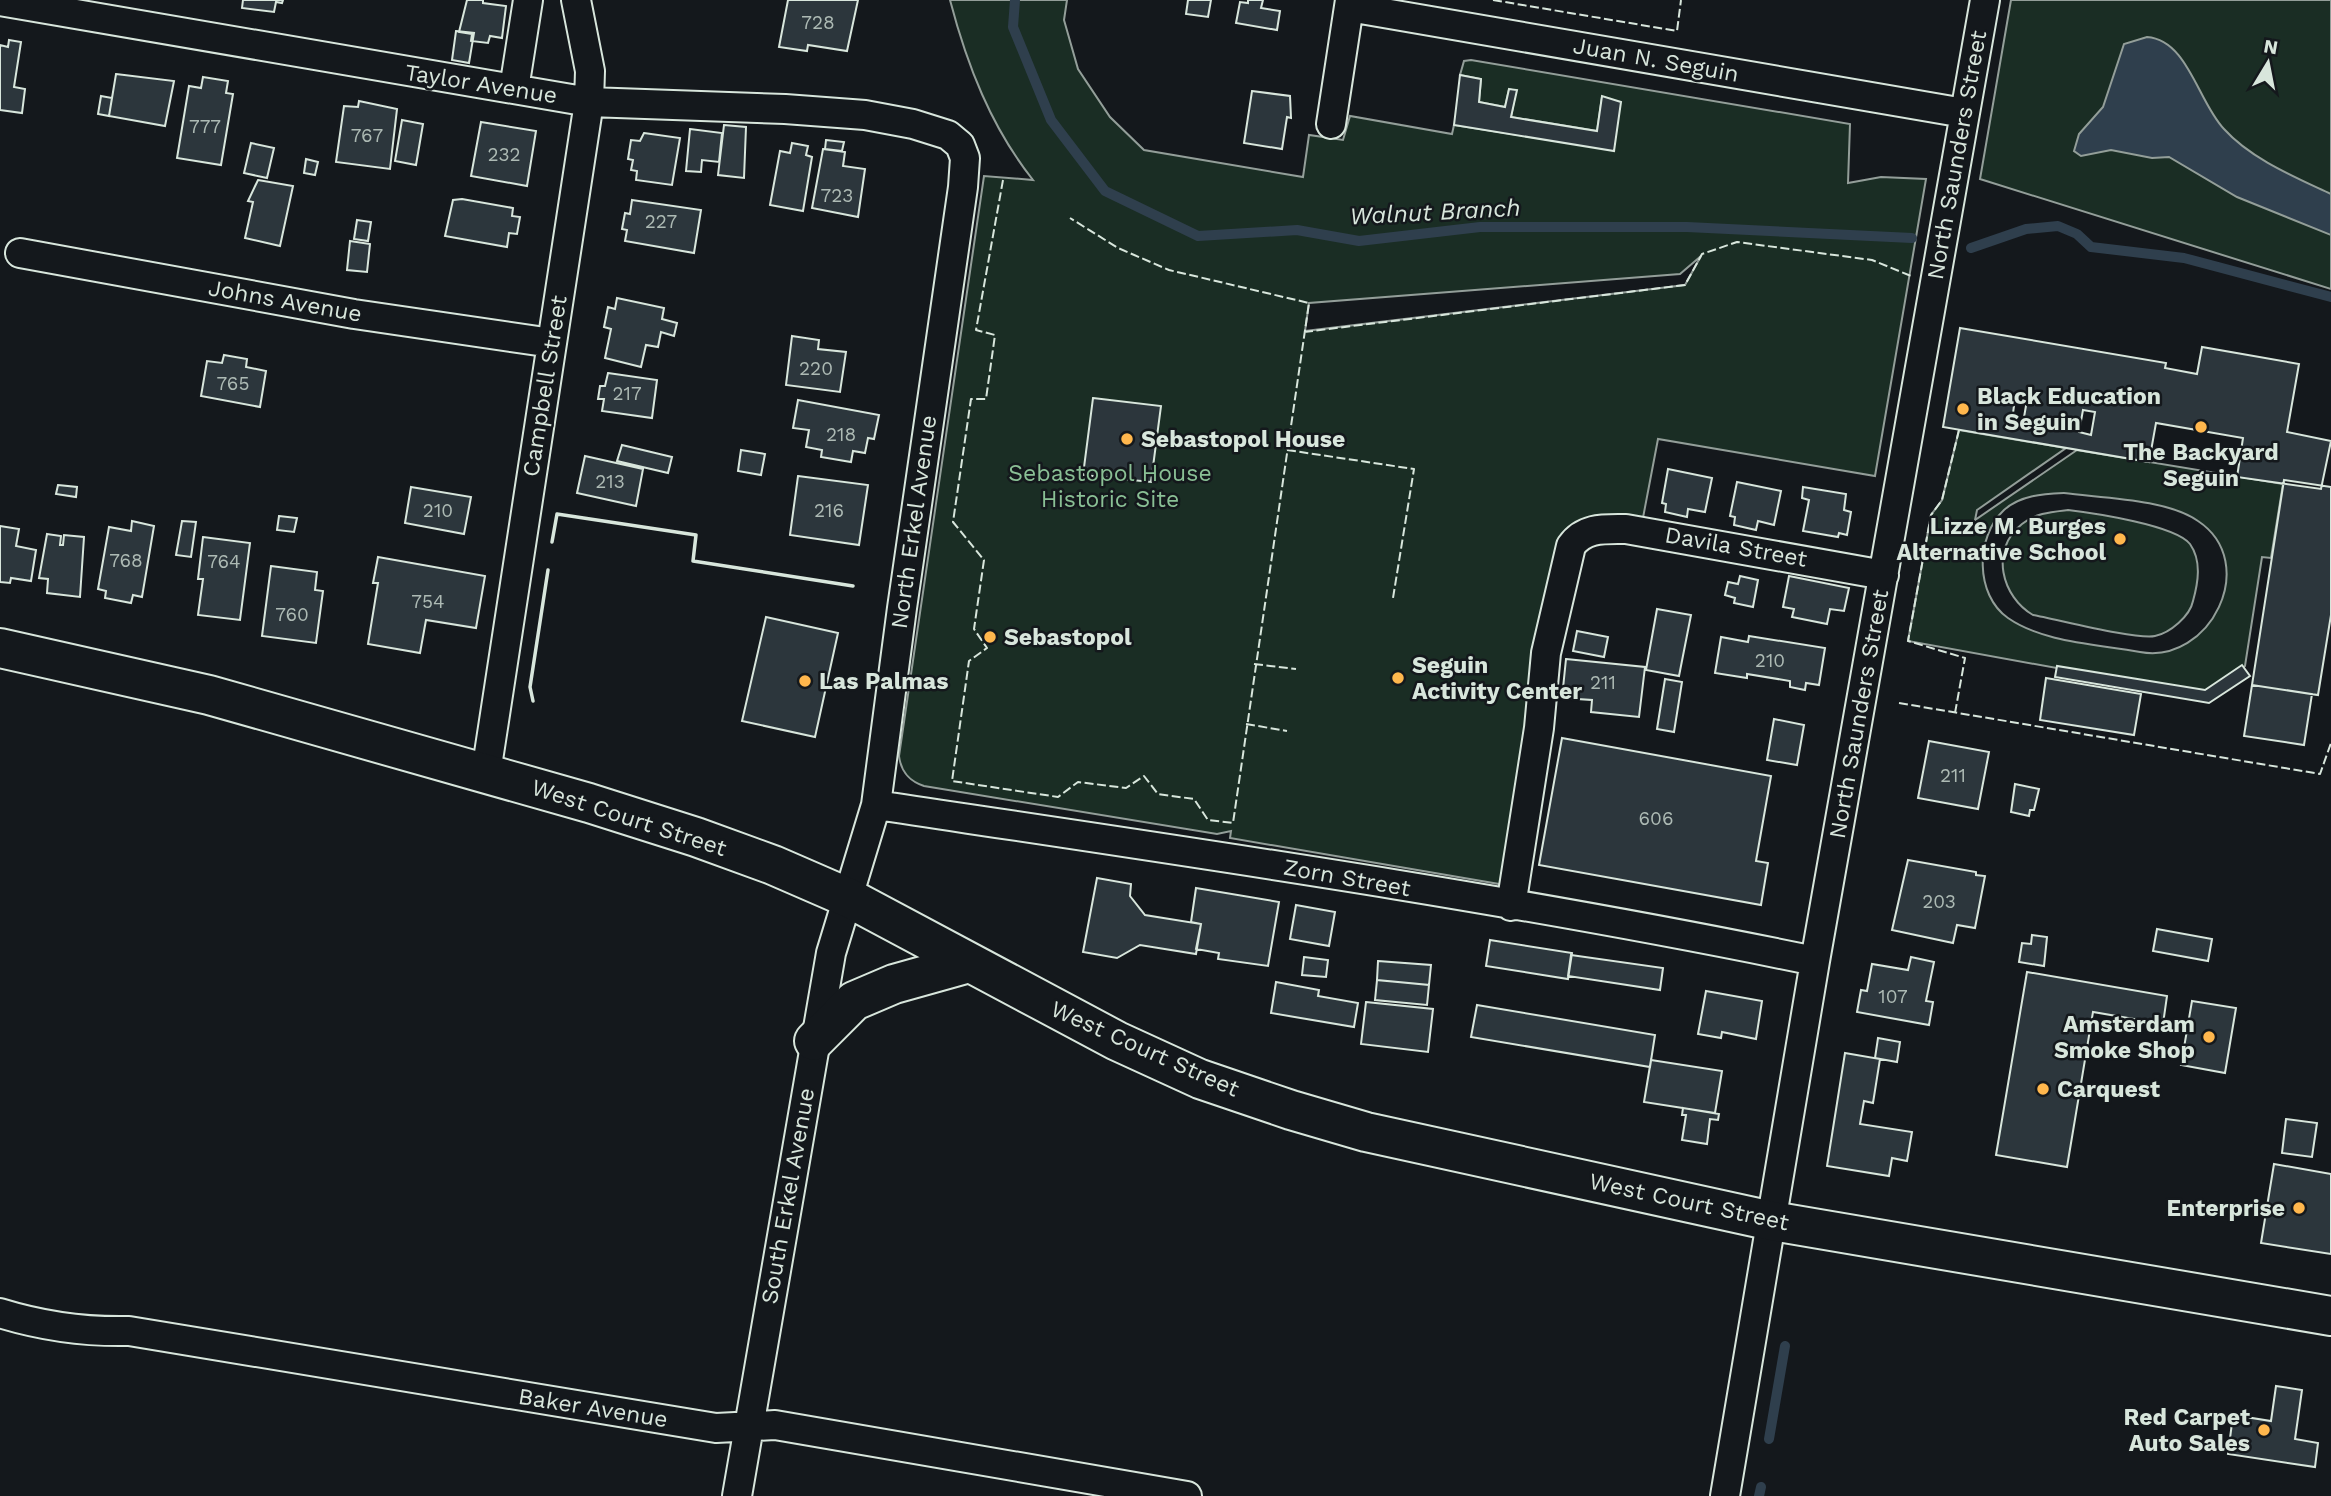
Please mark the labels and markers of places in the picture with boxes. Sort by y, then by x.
place label: Black Education in Seguin [1977,383,2161,436]
marker: Black Education in Seguin [1955,401,1971,417]
marker: The Backyard Seguin [2193,419,2209,435]
place label: Sebastopol House [1141,426,1345,453]
marker: Sebastopol House [1119,431,1135,447]
place label: The Backyard Seguin [2123,439,2279,492]
place label: Lizze M. Burges Alternative School [1896,513,2106,566]
marker: Lizze M. Burges Alternative School [2112,531,2128,547]
place label: Sebastopol [1004,624,1132,651]
marker: Sebastopol [982,629,998,645]
place label: Seguin Activity Center [1412,652,1582,705]
place label: Las Palmas [819,668,948,695]
marker: Seguin Activity Center [1390,670,1406,686]
marker: Las Palmas [797,673,813,689]
place label: Amsterdam Smoke Shop [2054,1011,2195,1064]
marker: Amsterdam Smoke Shop [2201,1029,2217,1045]
place label: Carquest [2057,1076,2160,1103]
marker: Carquest [2035,1081,2051,1097]
place label: Enterprise [2167,1195,2285,1222]
marker: Enterprise [2291,1200,2307,1216]
place label: Red Carpet Auto Sales [2123,1404,2250,1457]
marker: Red Carpet Auto Sales [2256,1422,2272,1438]

